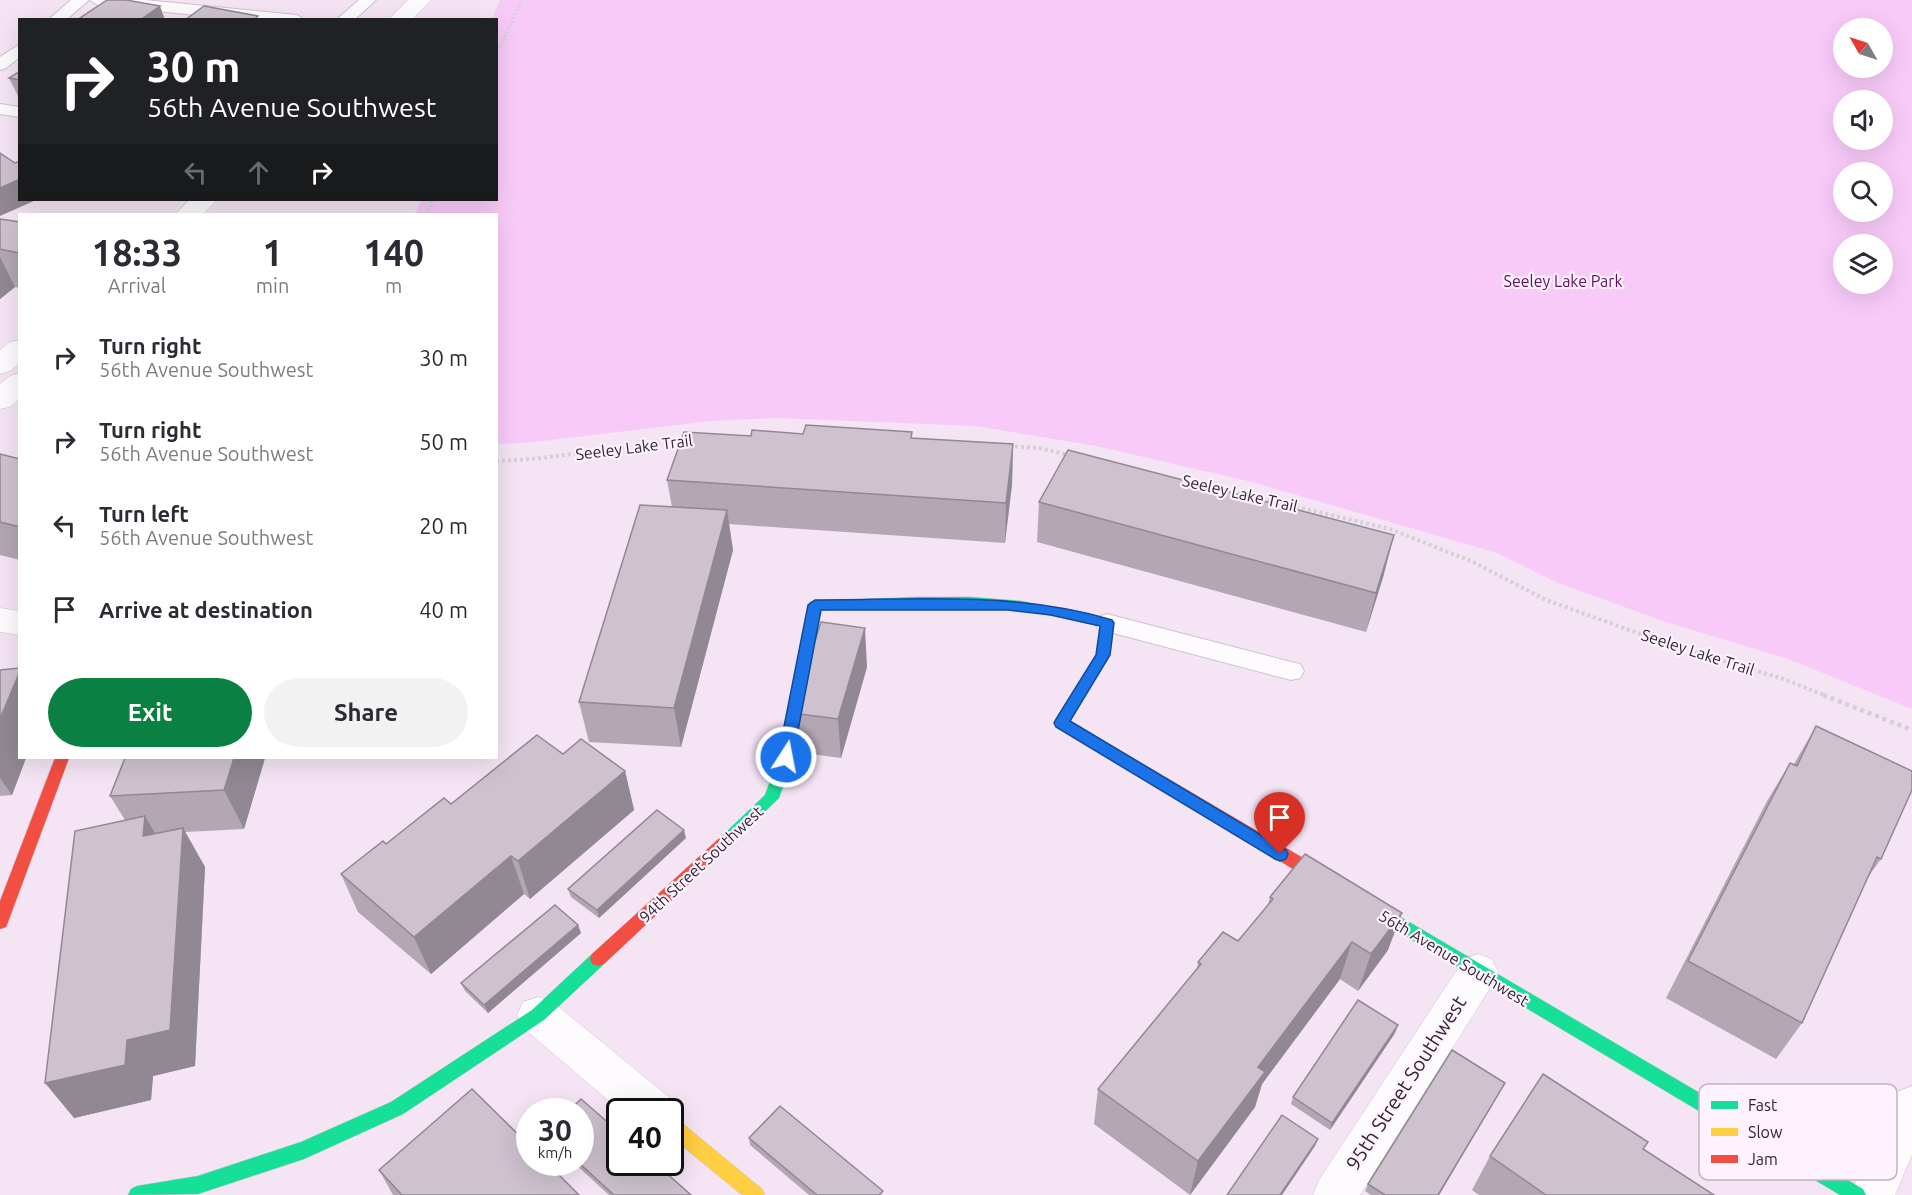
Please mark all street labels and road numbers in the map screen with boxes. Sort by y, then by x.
street label: Seeley Lake Trail [574,431,694,463]
street label: Seeley Lake Trail [1181,471,1299,515]
street label: Seeley Lake Trail [1639,625,1757,679]
street label: 94th Street Southwest [636,802,767,926]
street label: 56th Avenue Southwest [1376,906,1533,1010]
street label: 95th Street Southwest [1341,991,1471,1174]

